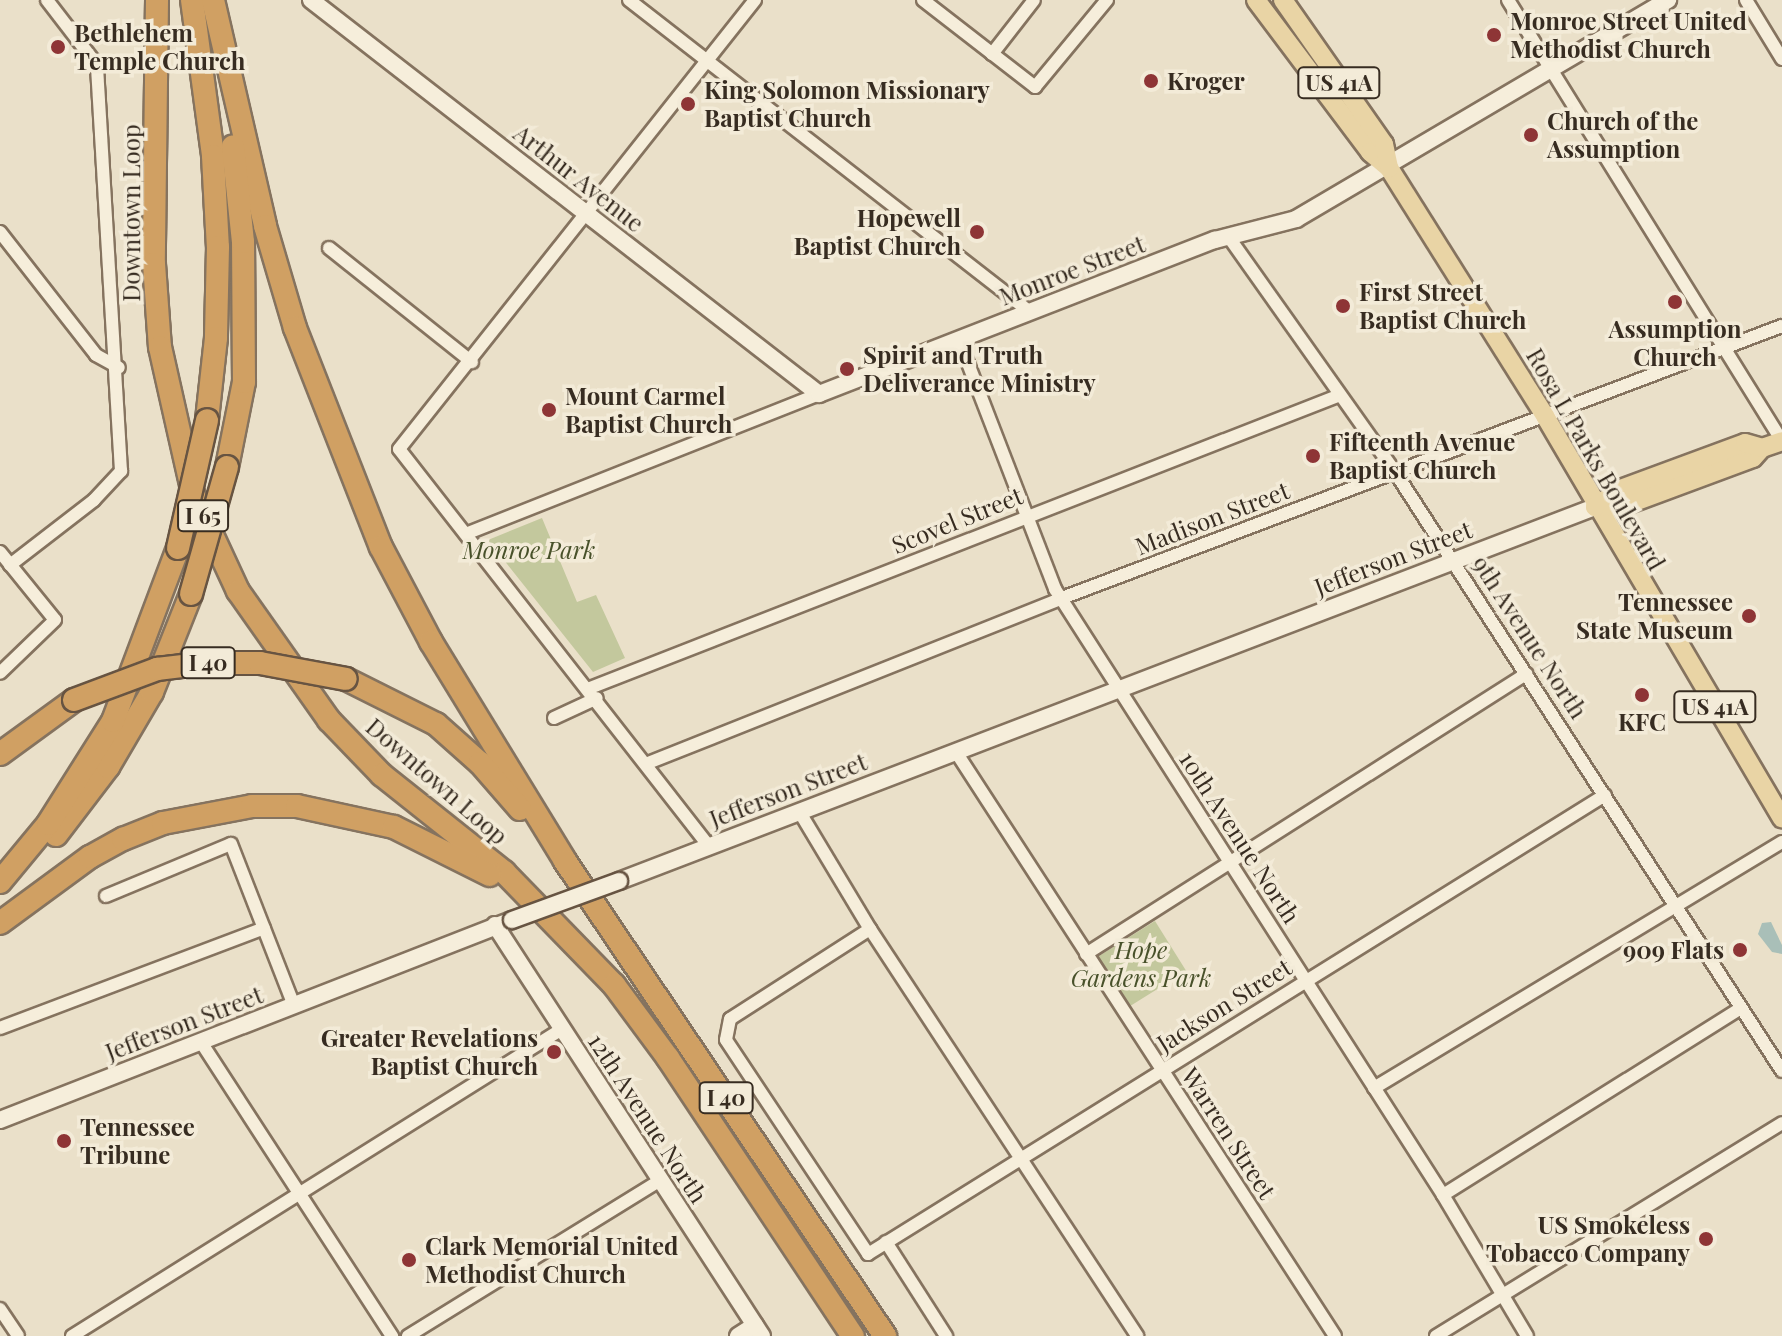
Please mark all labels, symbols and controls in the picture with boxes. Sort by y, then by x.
place label: Monroe Street United Methodist Church [1510,7,1747,63]
place label: Bethlehem Temple Church [74,19,245,75]
marker: Monroe Street United Methodist Church [1485,26,1503,44]
marker: Bethlehem Temple Church [49,38,67,56]
road number: US 41A [1297,65,1381,101]
place label: Kroger [1167,67,1245,95]
marker: Kroger [1142,72,1160,90]
place label: King Solomon Missionary Baptist Church [704,76,990,132]
marker: King Solomon Missionary Baptist Church [679,95,697,113]
place label: Church of the Assumption [1547,107,1699,163]
street label: Arthur Avenue [508,118,650,238]
street label: Downtown Loop [117,124,145,302]
marker: Church of the Assumption [1522,126,1540,144]
place label: Hopewell Baptist Church [793,204,961,260]
marker: Hopewell Baptist Church [968,223,986,241]
street label: Monroe Street [995,229,1149,311]
place label: First Street Baptist Church [1359,278,1527,334]
marker: Assumption Church [1666,293,1684,311]
marker: First Street Baptist Church [1334,297,1352,315]
place label: Assumption Church [1608,315,1742,371]
place label: Spirit and Truth Deliverance Ministry [863,341,1096,397]
street label: Rosa L Parks Boulevard [1521,343,1671,575]
marker: Spirit and Truth Deliverance Ministry [838,360,856,378]
place label: Mount Carmel Baptist Church [565,382,733,438]
marker: Mount Carmel Baptist Church [540,401,558,419]
place label: Fifteenth Avenue Baptist Church [1329,428,1516,484]
marker: Fifteenth Avenue Baptist Church [1304,447,1322,465]
street label: Madison Street [1131,475,1293,561]
street label: Scovel Street [887,481,1027,559]
road number: I 65 [177,498,229,534]
street label: Jefferson Street [1310,515,1476,601]
park label: Monroe Park [463,536,595,564]
street label: 9th Avenue North [1466,550,1594,724]
place label: Tennessee State Museum [1576,588,1733,644]
marker: Tennessee State Museum [1740,607,1758,625]
road number: I 40 [180,645,236,681]
marker: KFC [1633,686,1651,704]
road number: US 41A [1673,689,1757,725]
place label: KFC [1618,708,1666,736]
street label: Downtown Loop [360,712,514,850]
street label: 10th Avenue North [1173,745,1307,929]
street label: Jefferson Street [705,747,871,833]
park label: Hope Gardens Park [1071,936,1211,992]
place label: 909 Flats [1623,936,1724,964]
marker: 909 Flats [1731,941,1749,959]
street label: Jackson Street [1152,952,1296,1058]
street label: Jefferson Street [101,980,267,1066]
place label: Greater Revelations Baptist Church [320,1024,538,1080]
street label: 12th Avenue North [582,1028,714,1208]
marker: Greater Revelations Baptist Church [545,1043,563,1061]
street label: Warren Street [1176,1062,1282,1204]
road number: I 40 [698,1080,754,1116]
place label: Tennessee Tribune [80,1113,195,1169]
marker: Tennessee Tribune [55,1132,73,1150]
place label: US Smokeless Tobacco Company [1486,1211,1690,1267]
marker: US Smokeless Tobacco Company [1697,1230,1715,1248]
place label: Clark Memorial United Methodist Church [425,1232,679,1288]
marker: Clark Memorial United Methodist Church [400,1251,418,1269]

